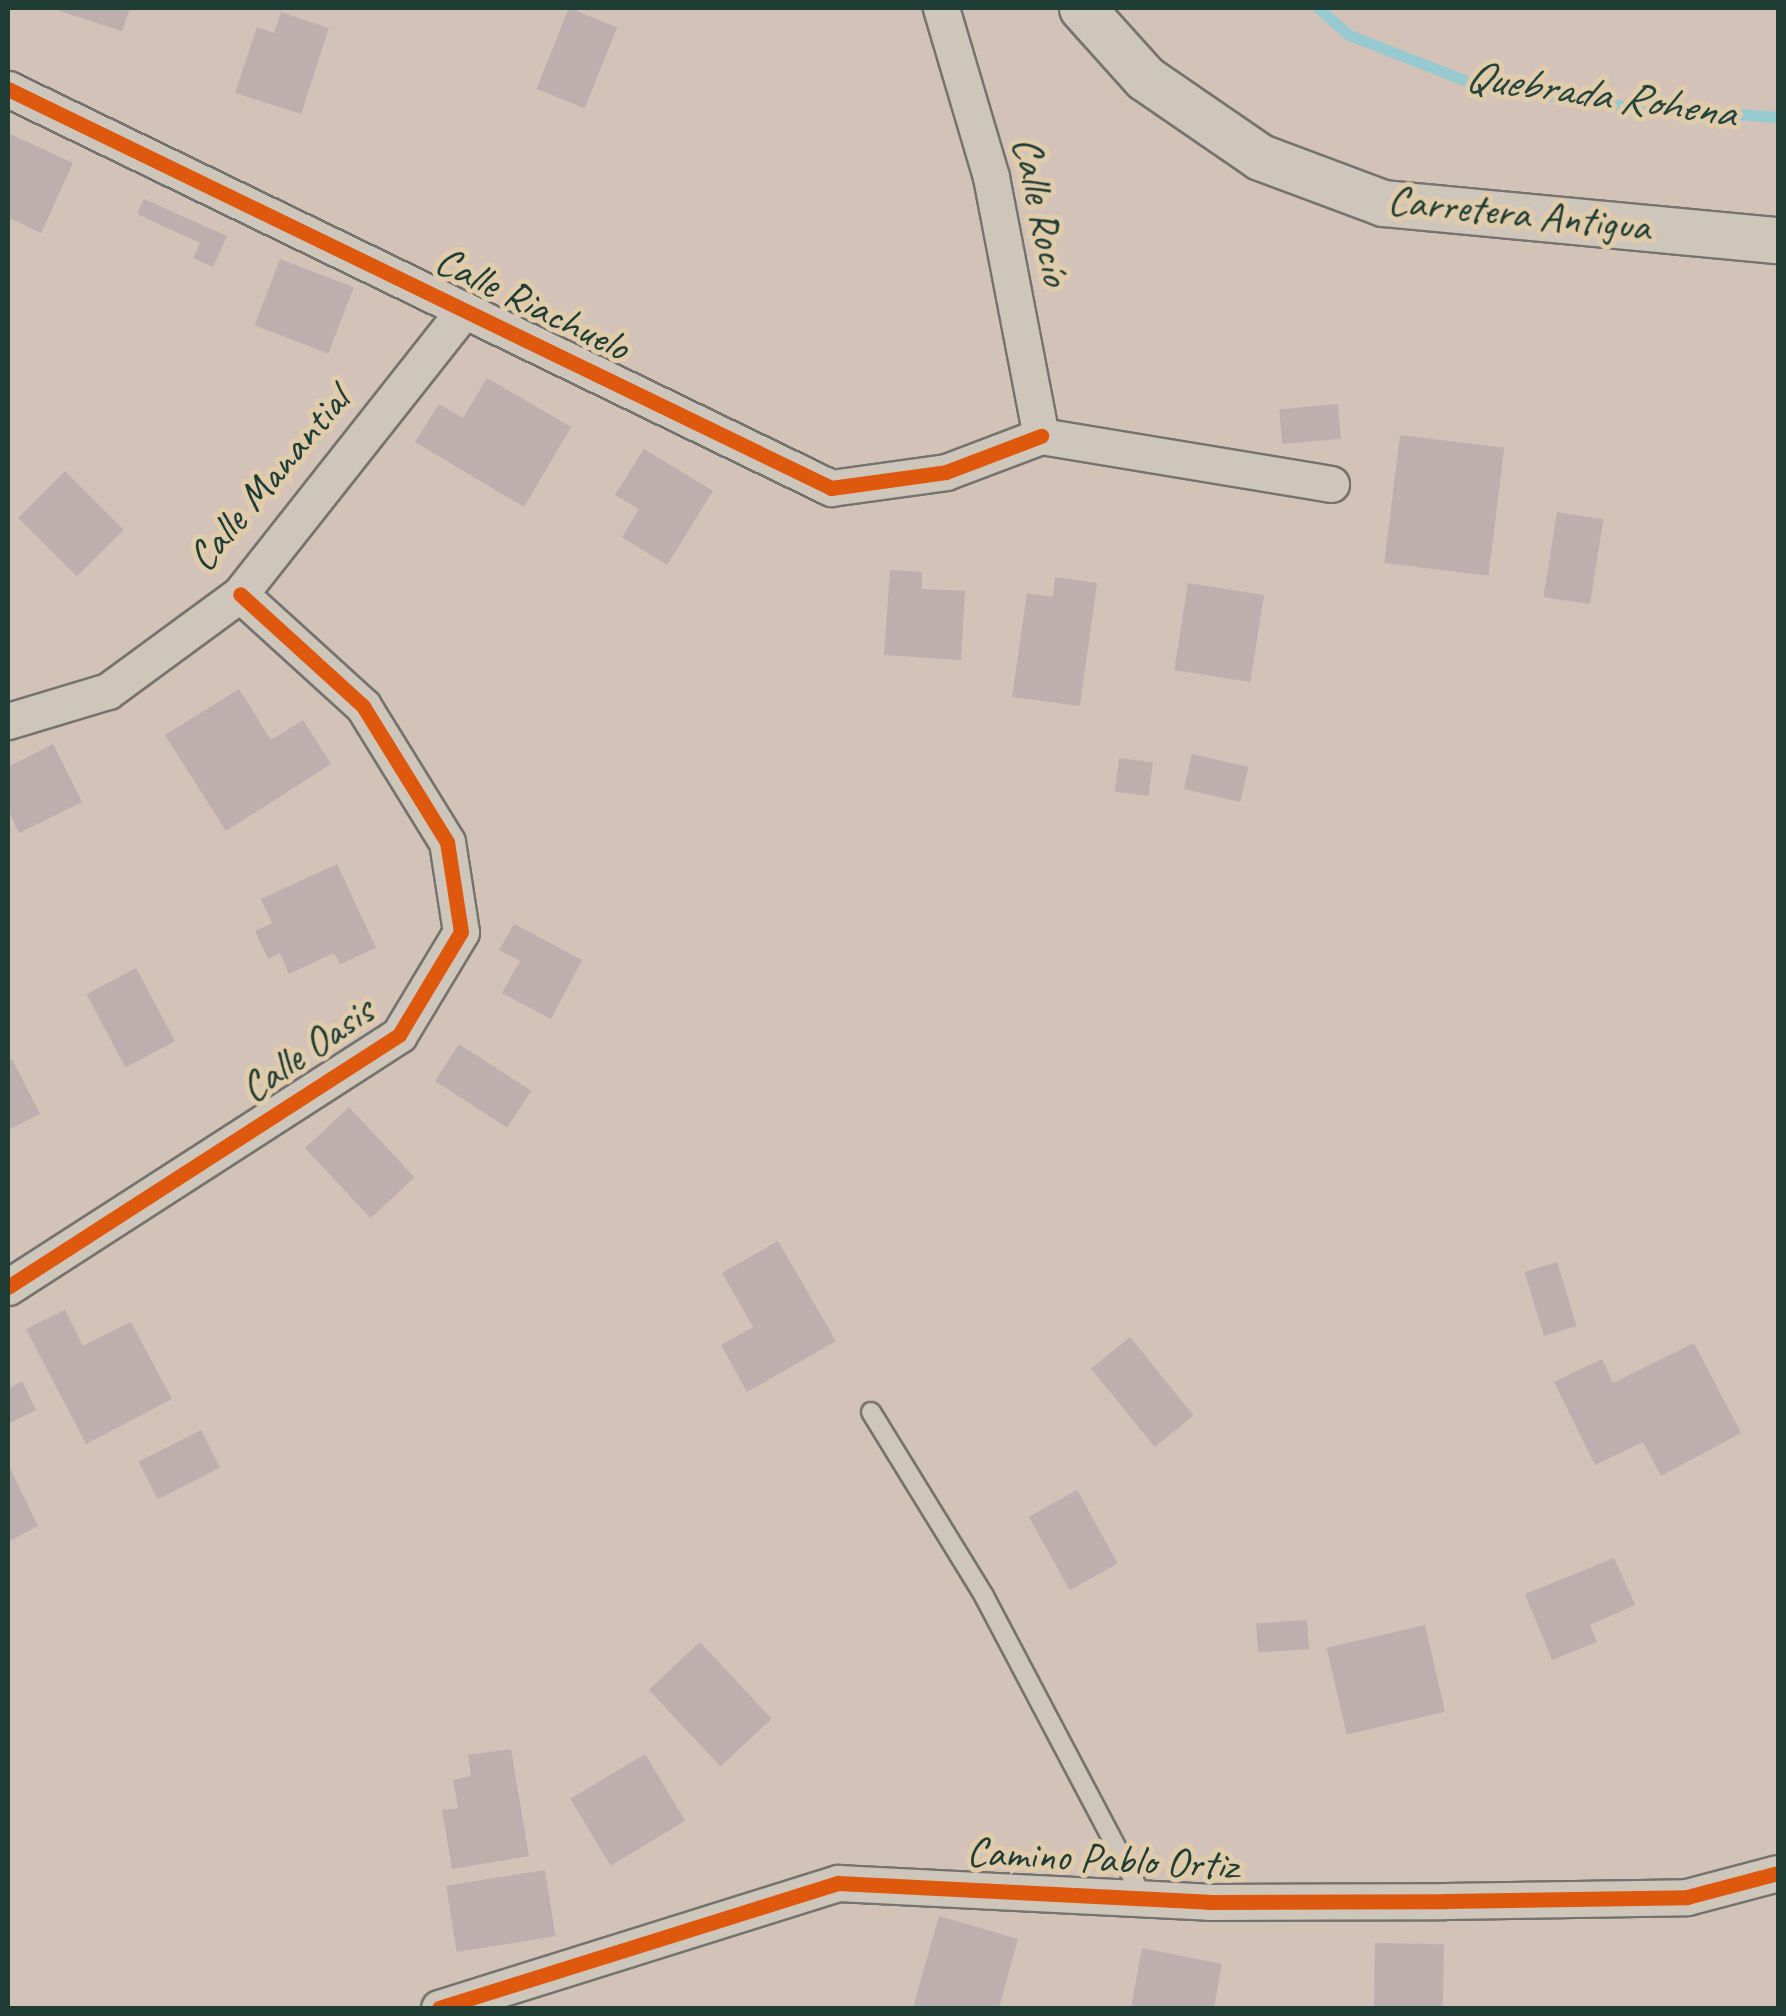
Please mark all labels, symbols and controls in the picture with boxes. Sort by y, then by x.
water label: Quebrada Rohena [1462,48,1738,140]
street label: Calle Rocío [1001,132,1081,290]
street label: Carretera Antigua [1386,175,1652,253]
street label: Calle Riachuelo [427,236,637,372]
street label: Calle Manantial [177,376,361,582]
street label: Calle Oasis [230,986,384,1114]
street label: Camino Pablo Ortiz [965,1827,1239,1891]

